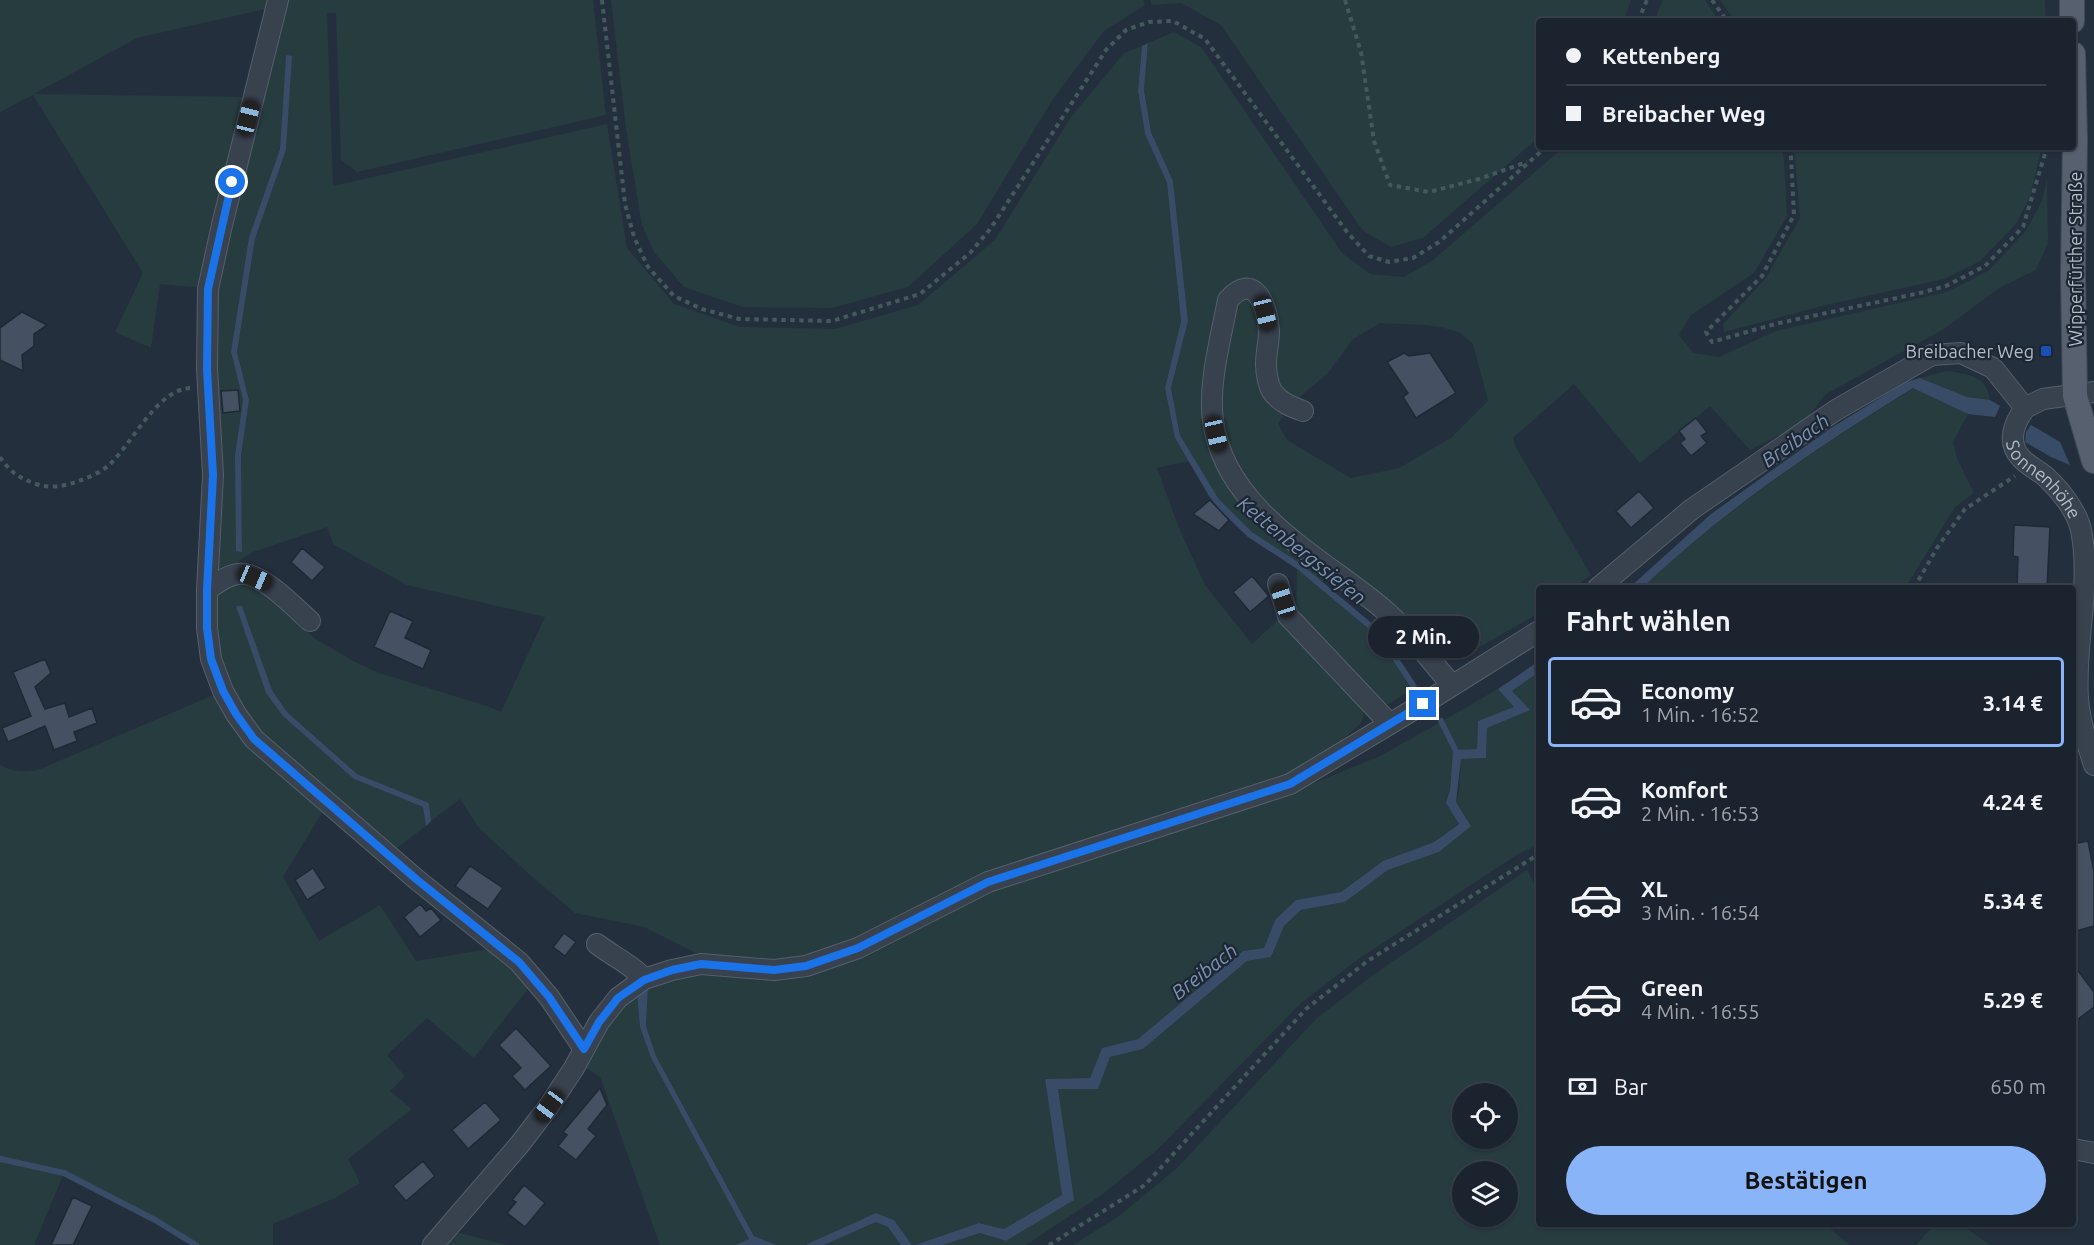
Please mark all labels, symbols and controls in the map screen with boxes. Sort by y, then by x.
text: Kettenberg [1602,43,1720,68]
car [235,98,261,138]
text: Breibacher Weg [1602,101,1766,126]
route start [218,168,245,195]
street label: Wipperfürther Straße [2065,172,2085,346]
car [1252,293,1278,333]
place label: Breibacher Weg [1905,341,2034,361]
marker: Breibacher Weg [2039,344,2053,358]
water label: Breibach [1757,408,1833,472]
car [1203,414,1229,454]
street label: Sonnenhöhe [2003,438,2085,522]
water label: Kettenbergssiefen [1233,491,1371,609]
car [235,563,275,593]
car [1269,580,1297,620]
text: Fahrt wählen [1566,606,1731,636]
callout: 2 Min. [1368,617,1478,659]
text: 2 Min. [1396,625,1452,648]
icon: car [1569,675,1623,729]
text: Economy [1641,678,1734,703]
route end [1409,690,1436,717]
text: 3.14 € [1983,690,2043,715]
text: 1 Min. · 16:52 [1641,703,1760,726]
icon: car [1569,774,1623,828]
text: Komfort [1641,777,1728,802]
text: 4.24 € [1983,789,2043,814]
text: 2 Min. · 16:53 [1641,802,1760,825]
icon: car [1569,873,1623,927]
text: XL [1641,876,1668,901]
text: 5.34 € [1983,888,2043,913]
text: 3 Min. · 16:54 [1641,901,1760,924]
water label: Breibach [1167,938,1241,1004]
icon: car [1569,972,1623,1026]
text: Green [1641,975,1703,1000]
text: 5.29 € [1983,987,2043,1012]
text: 4 Min. · 16:55 [1641,1000,1760,1023]
icon: cash [1566,1070,1599,1103]
text: Bar [1614,1074,1648,1099]
text: 650 m [1990,1075,2046,1098]
map controls [1452,1083,1518,1227]
button: locate [1452,1083,1518,1149]
car [531,1086,567,1126]
button: Bestätigen [1566,1146,2046,1215]
button: layers [1452,1161,1518,1227]

